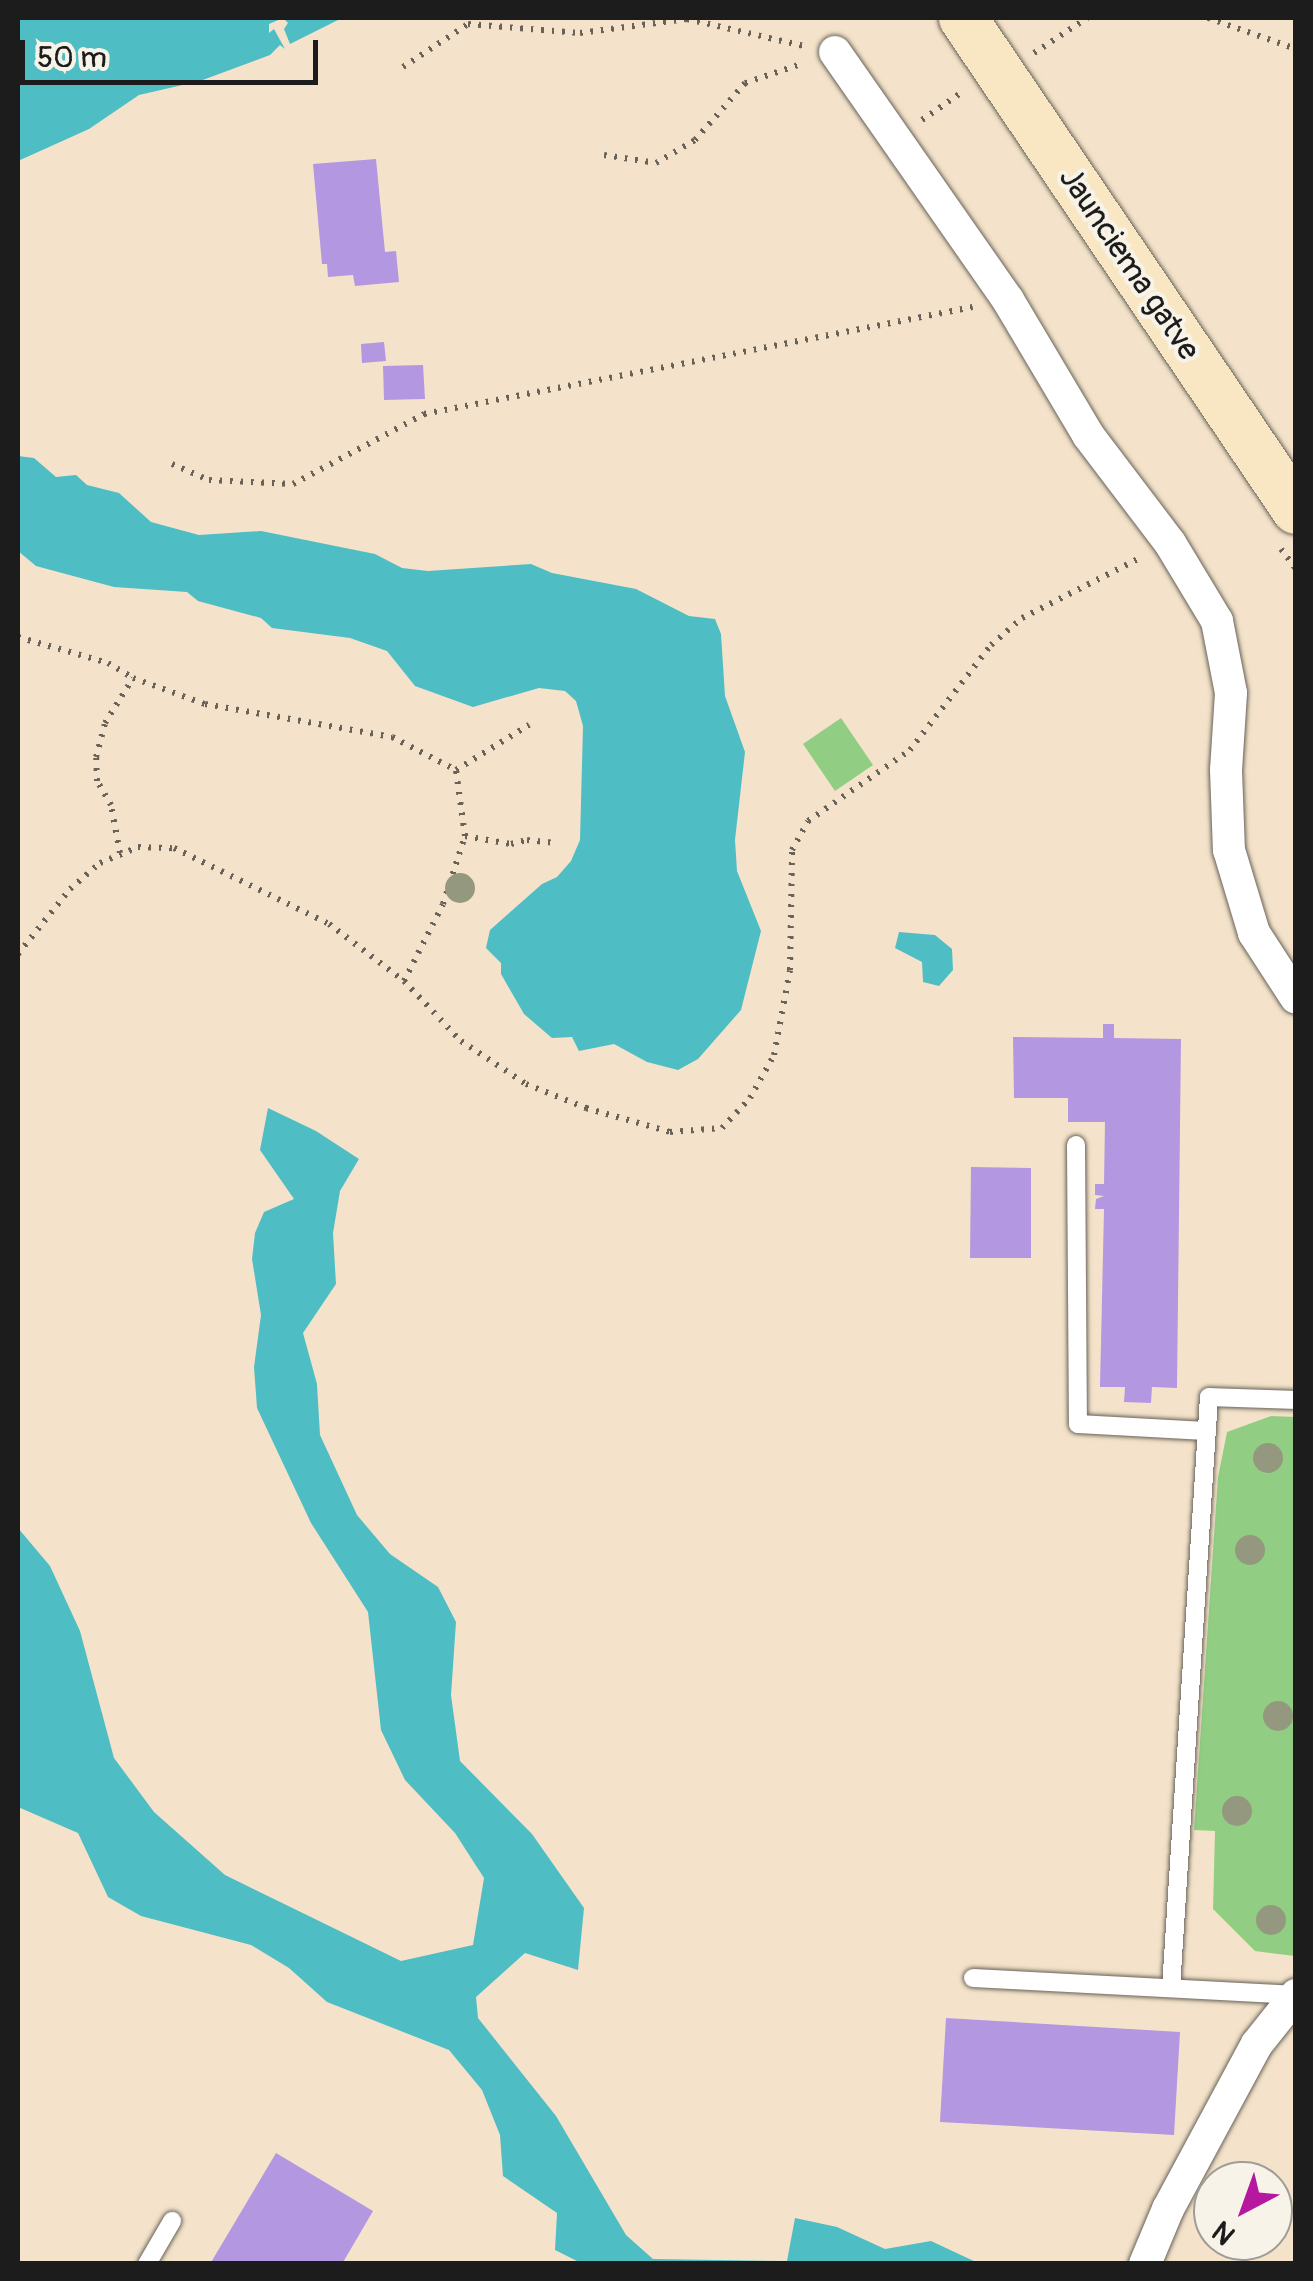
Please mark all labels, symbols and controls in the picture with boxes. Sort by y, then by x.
scale bar [25,20,322,82]
text: 50 m [37,39,107,76]
street label: Jaunciema gatve [1050,160,1208,368]
north arrow [1193,2161,1293,2261]
text: N [1206,2213,1243,2252]

